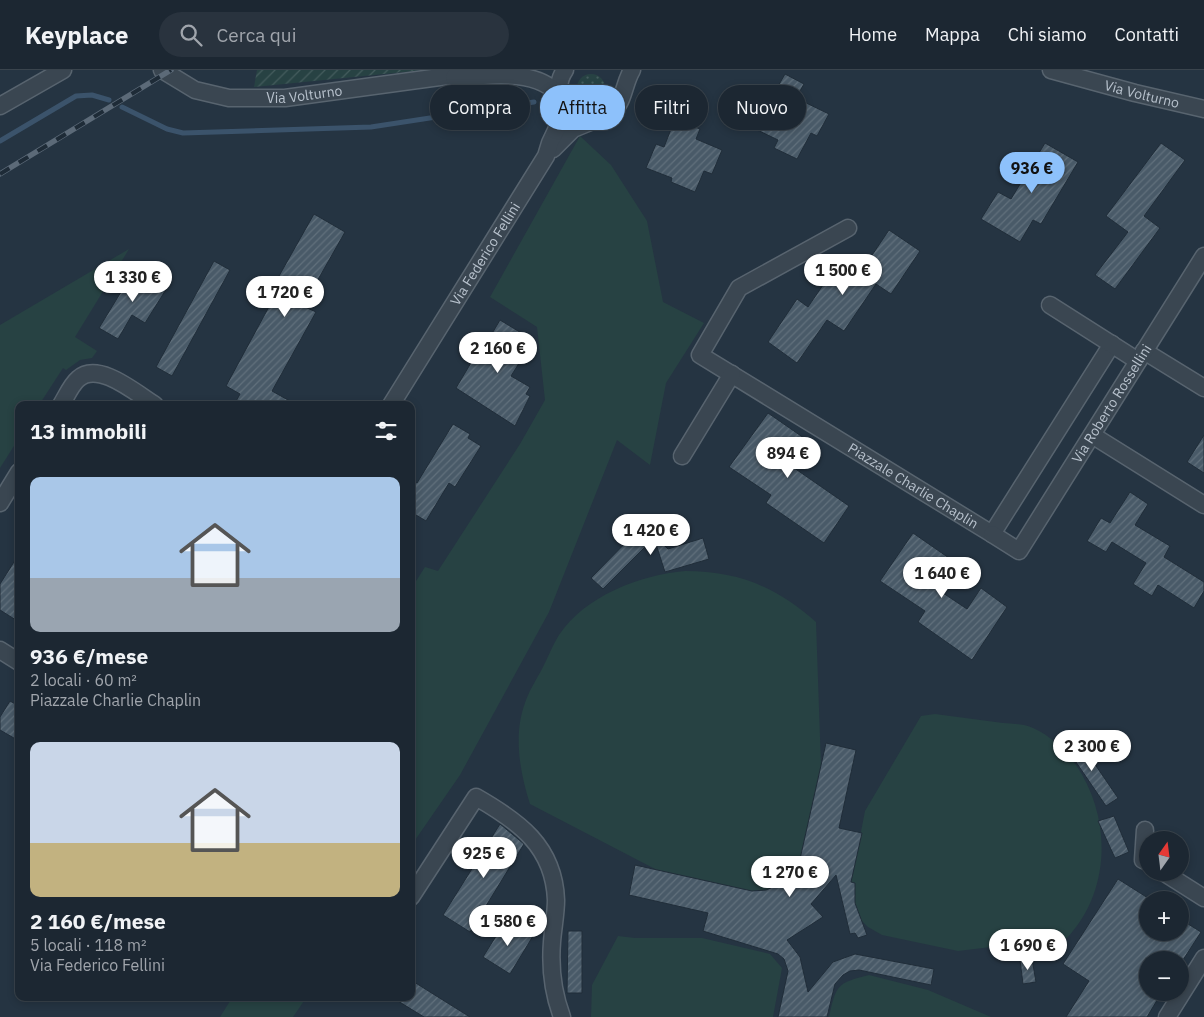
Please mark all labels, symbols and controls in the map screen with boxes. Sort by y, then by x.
search box [159,12,509,57]
text: Keyplace [25,19,129,51]
icon: search [177,21,205,49]
text: Cerca qui [217,23,296,47]
text: Home [849,23,897,46]
text: Mappa [925,23,980,46]
text: Chi siamo [1008,23,1087,46]
text: Contatti [1115,23,1179,46]
street label: Via Volturno [1102,76,1181,112]
street label: Via Volturno [266,81,343,107]
chip: Compra [430,85,530,130]
chip: Affitta [540,85,625,130]
chip: Filtri [635,85,708,130]
chip: Nuovo [718,85,806,130]
pin: 936 € [997,152,1067,194]
text: 936 € [1011,158,1053,178]
street label: Via Federico Fellini [446,199,524,309]
pin: 1 500 € [797,254,889,296]
pin: 1 330 € [87,260,179,303]
text: 1 500 € [815,260,871,280]
text: 1 330 € [105,267,161,287]
pin: 1 720 € [239,276,331,318]
text: 1 720 € [257,282,313,302]
pin: 2 160 € [452,332,544,374]
text: 2 160 € [470,338,526,358]
street label: Via Roberto Rossellini [1068,341,1155,466]
text: 13 immobili [30,417,147,445]
icon: filters [372,417,400,445]
pin: 894 € [753,436,823,479]
street label: Piazzale Charlie Chaplin [845,439,982,533]
text: 894 € [767,443,809,463]
icon: home [170,510,260,600]
pin: 1 420 € [605,514,697,556]
text: 1 420 € [623,520,679,540]
pin: 1 640 € [896,556,988,599]
text: 1 640 € [914,563,970,583]
text: 936 €/mese [30,642,148,670]
text: 2 locali · 60 m² [30,670,137,690]
text: Piazzale Charlie Chaplin [30,690,201,710]
pin: 2 300 € [1046,730,1138,772]
text: 2 300 € [1064,736,1120,756]
icon: home [170,775,260,865]
north arrow [1139,831,1189,881]
map controls [1139,831,1189,1001]
pin: 925 € [449,836,519,879]
text: 925 € [463,843,505,863]
pin: 1 270 € [744,856,836,898]
text: 1 270 € [762,862,818,882]
button: + [1139,891,1189,941]
pin: 1 580 € [462,904,554,947]
text: 2 160 €/mese [30,907,166,935]
text: 1 580 € [480,911,536,931]
pin: 1 690 € [982,928,1074,971]
text: 5 locali · 118 m² [30,935,146,955]
text: 1 690 € [1000,935,1056,955]
button: − [1139,951,1189,1001]
text: Via Federico Fellini [30,955,165,975]

